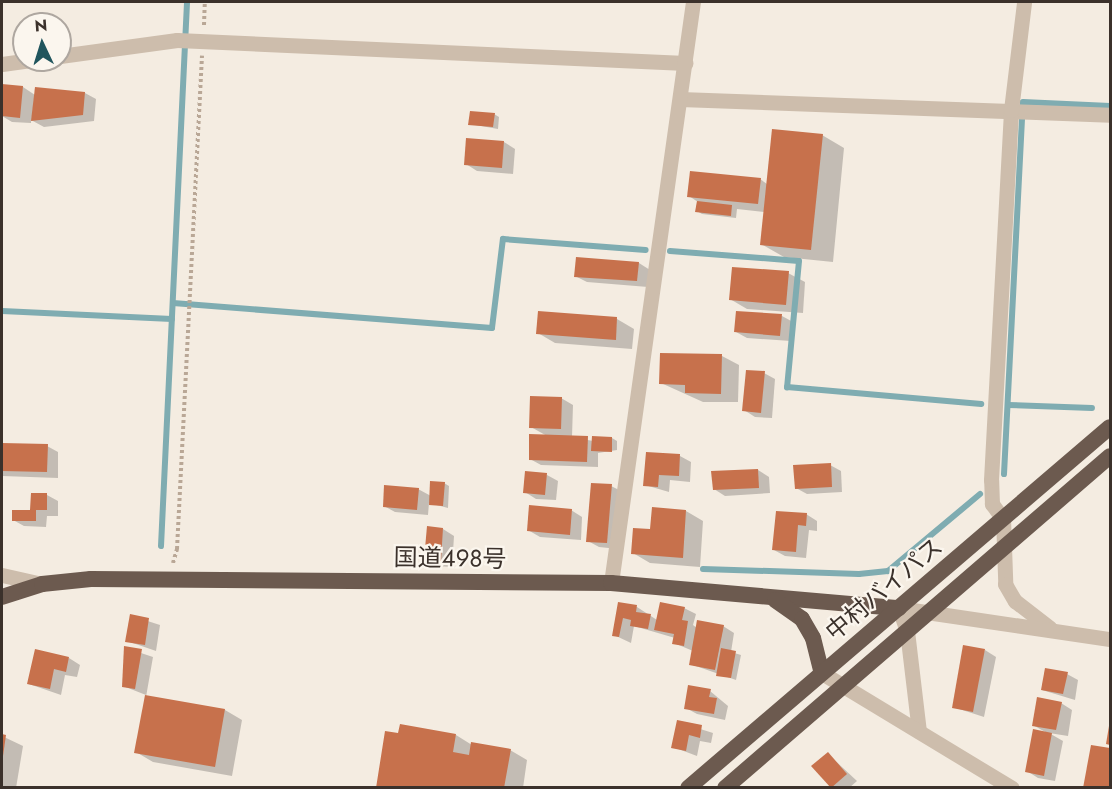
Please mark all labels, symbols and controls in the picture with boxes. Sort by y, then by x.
north arrow [12,12,72,72]
text: N [34,14,48,37]
street label: 中村バイパス [820,532,948,646]
street label: 国道498号 [393,543,507,573]

